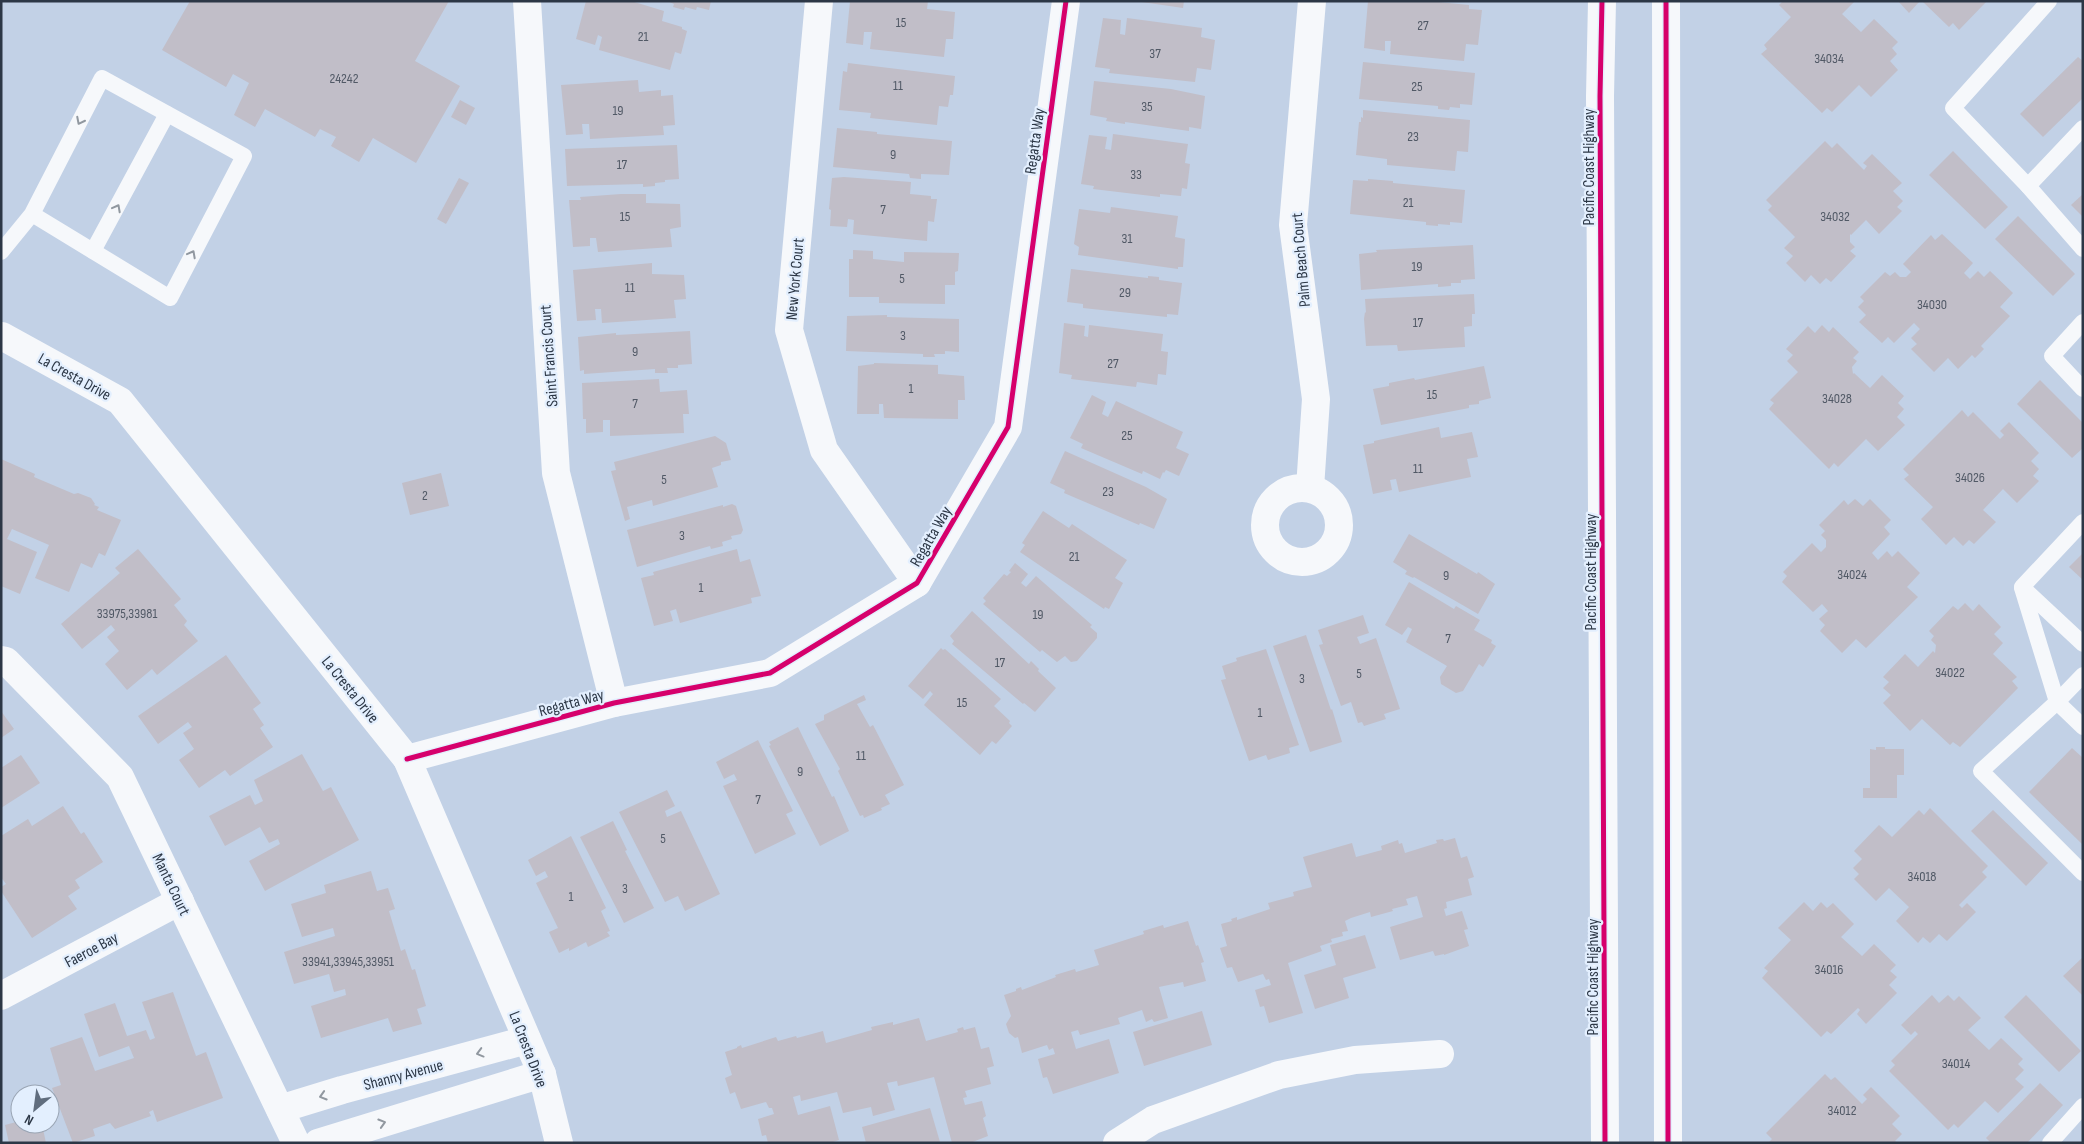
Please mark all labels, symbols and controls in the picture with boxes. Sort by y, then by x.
house number: 15 [896,14,907,31]
house number: 27 [1417,17,1429,34]
house number: 21 [638,28,648,45]
house number: 37 [1149,45,1161,62]
house number: 34034 [1814,50,1844,67]
house number: 24242 [330,70,359,87]
house number: 11 [893,77,903,94]
house number: 25 [1411,78,1423,95]
house number: 35 [1141,98,1153,115]
house number: 19 [612,102,624,119]
street label: Regatta Way [1021,107,1050,175]
street label: Pacific Coast Highway [1580,109,1599,225]
one-way arrow [76,116,86,125]
house number: 23 [1407,128,1419,145]
house number: 9 [890,146,896,163]
house number: 17 [617,156,628,173]
house number: 33 [1130,166,1142,183]
house number: 21 [1403,194,1413,211]
house number: 7 [880,201,886,218]
one-way arrow [110,205,120,214]
house number: 15 [620,208,631,225]
house number: 34032 [1820,208,1850,225]
street label: Palm Beach Court [1288,212,1315,308]
house number: 31 [1122,230,1132,247]
street label: New York Court [782,237,809,321]
one-way arrow [186,251,196,260]
house number: 19 [1411,258,1423,275]
house number: 5 [899,270,905,287]
house number: 11 [625,279,635,296]
house number: 29 [1119,284,1131,301]
house number: 34030 [1917,296,1947,313]
street label: Saint Francis Court [536,304,563,407]
house number: 17 [1413,314,1424,331]
house number: 3 [900,327,906,344]
house number: 9 [632,343,638,360]
street label: La Cresta Drive [35,350,114,405]
house number: 27 [1107,355,1119,372]
house number: 1 [909,380,914,397]
house number: 15 [1427,386,1438,403]
house number: 34028 [1822,390,1852,407]
house number: 7 [632,395,638,412]
house number: 25 [1121,427,1133,444]
house number: 11 [1413,460,1423,477]
house number: 34026 [1955,469,1985,486]
house number: 5 [661,471,667,488]
house number: 23 [1102,483,1114,500]
house number: 2 [422,487,428,504]
street label: Regatta Way [906,503,956,570]
street label: Pacific Coast Highway [1582,514,1601,630]
house number: 3 [679,527,685,544]
house number: 21 [1069,548,1079,565]
house number: 34024 [1837,566,1867,583]
house number: 9 [1443,567,1449,584]
house number: 1 [699,579,704,596]
house number: 33975,33981 [97,605,157,622]
house number: 19 [1032,606,1044,623]
house number: 7 [1445,630,1451,647]
street label: La Cresta Drive [317,653,382,727]
house number: 17 [995,654,1006,671]
house number: 34022 [1935,664,1965,681]
house number: 5 [1356,665,1362,682]
house number: 3 [1299,670,1305,687]
street label: Regatta Way [537,686,606,721]
house number: 15 [957,694,968,711]
house number: 1 [1258,704,1263,721]
house number: 11 [856,747,866,764]
house number: 9 [797,763,803,780]
house number: 7 [755,791,761,808]
house number: 5 [660,830,666,847]
street label: Manta Court [147,850,194,919]
house number: 34018 [1907,868,1937,885]
house number: 3 [622,880,628,897]
house number: 1 [569,888,574,905]
street label: Pacific Coast Highway [1584,919,1603,1035]
street label: Faeroe Bay [62,928,122,972]
house number: 33941,33945,33951 [302,953,394,970]
house number: 34016 [1814,961,1844,978]
street label: La Cresta Drive [504,1009,551,1090]
one-way arrow [476,1047,485,1058]
house number: 34014 [1942,1055,1971,1072]
street label: Shanny Avenue [362,1056,445,1095]
north arrow [10,1084,60,1134]
one-way arrow [320,1090,328,1100]
house number: 34012 [1828,1102,1857,1119]
text: N [22,1111,36,1129]
one-way arrow [377,1118,385,1128]

